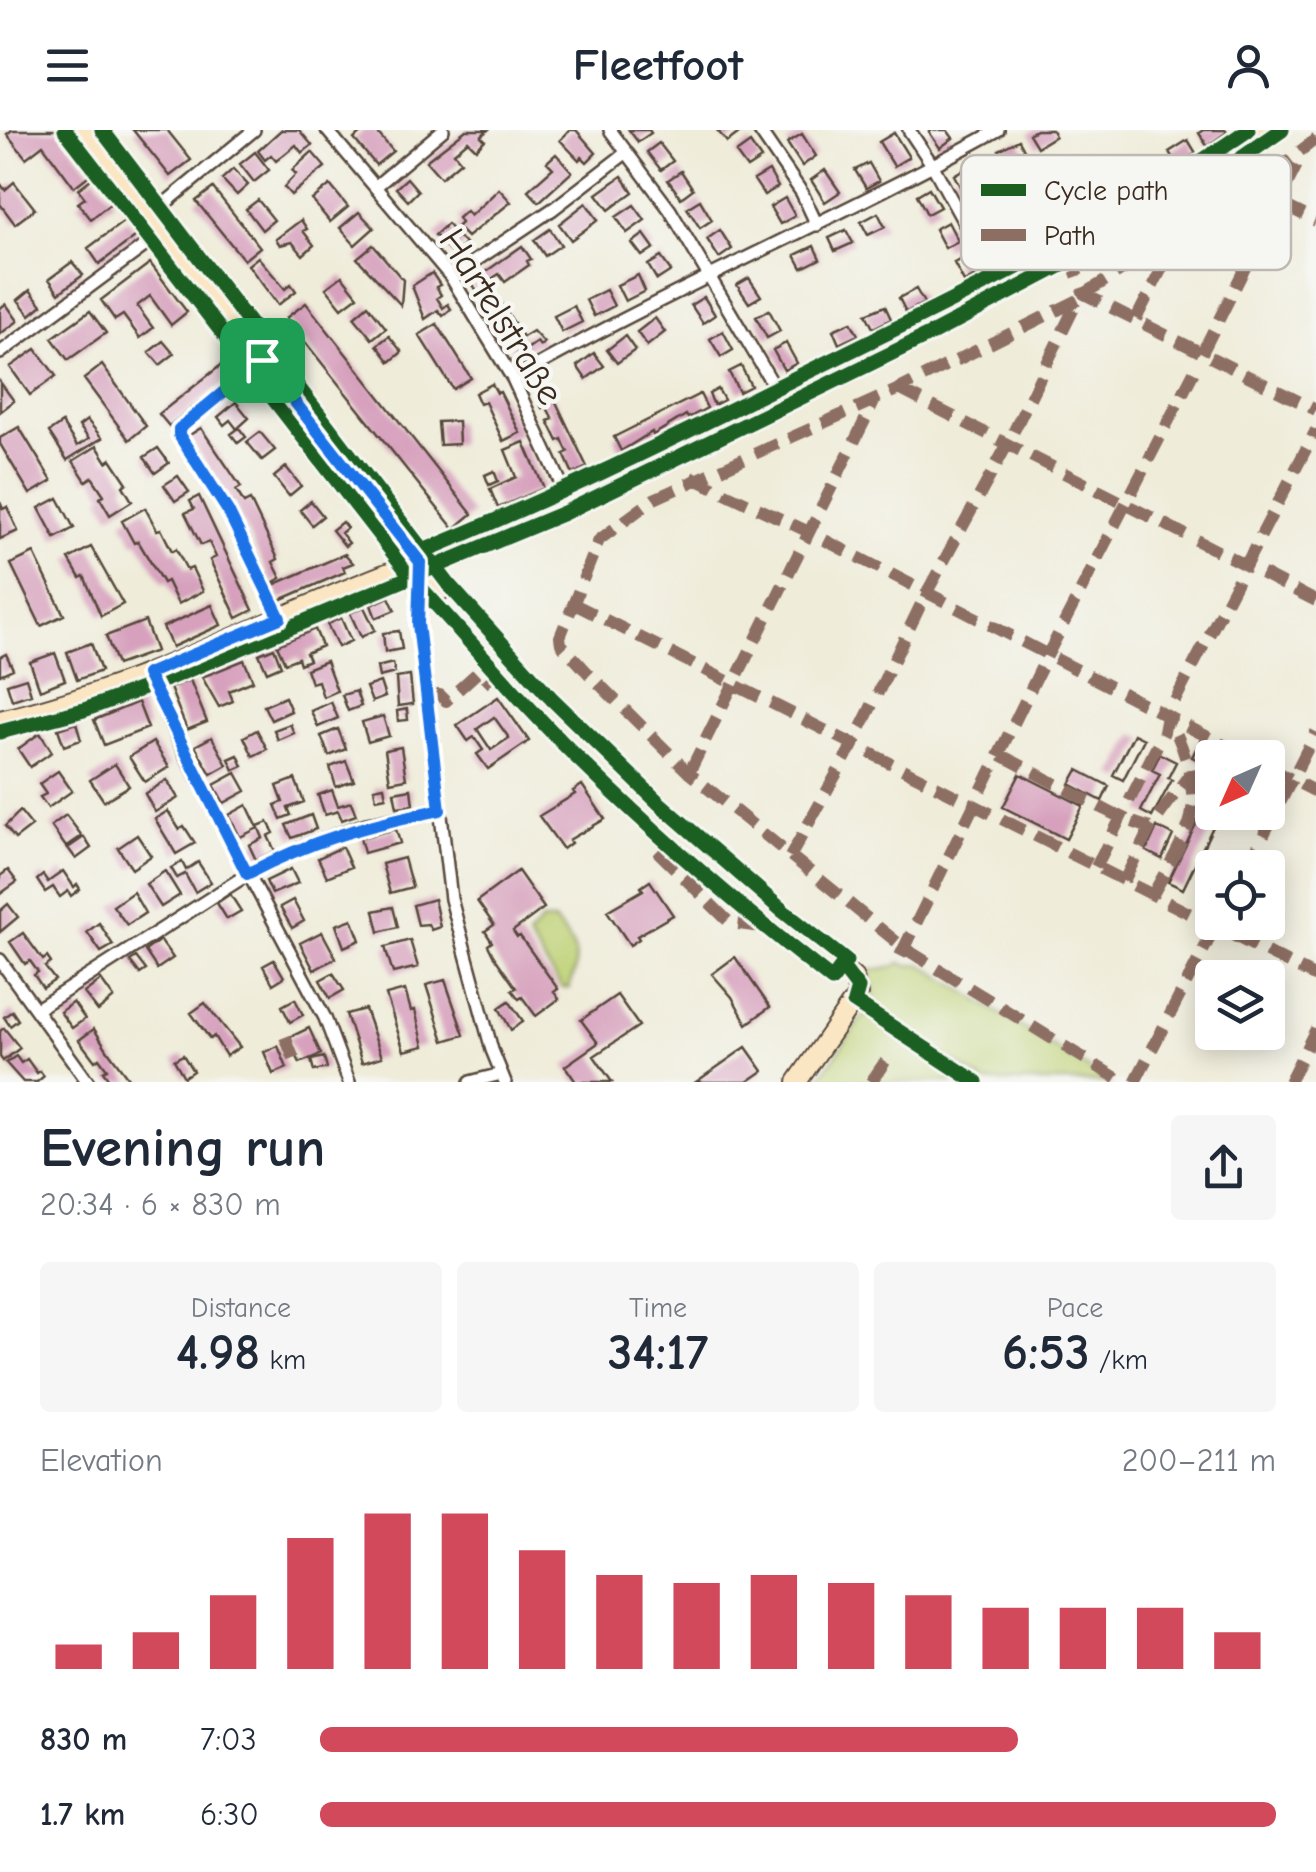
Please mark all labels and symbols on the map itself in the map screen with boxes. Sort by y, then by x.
legend [961,155,1291,270]
text: Cycle path [1044,175,1169,207]
text: Path [1044,220,1096,252]
street label: Hartelstraße [430,221,572,413]
pin [220,318,305,403]
north arrow [1195,740,1285,830]

